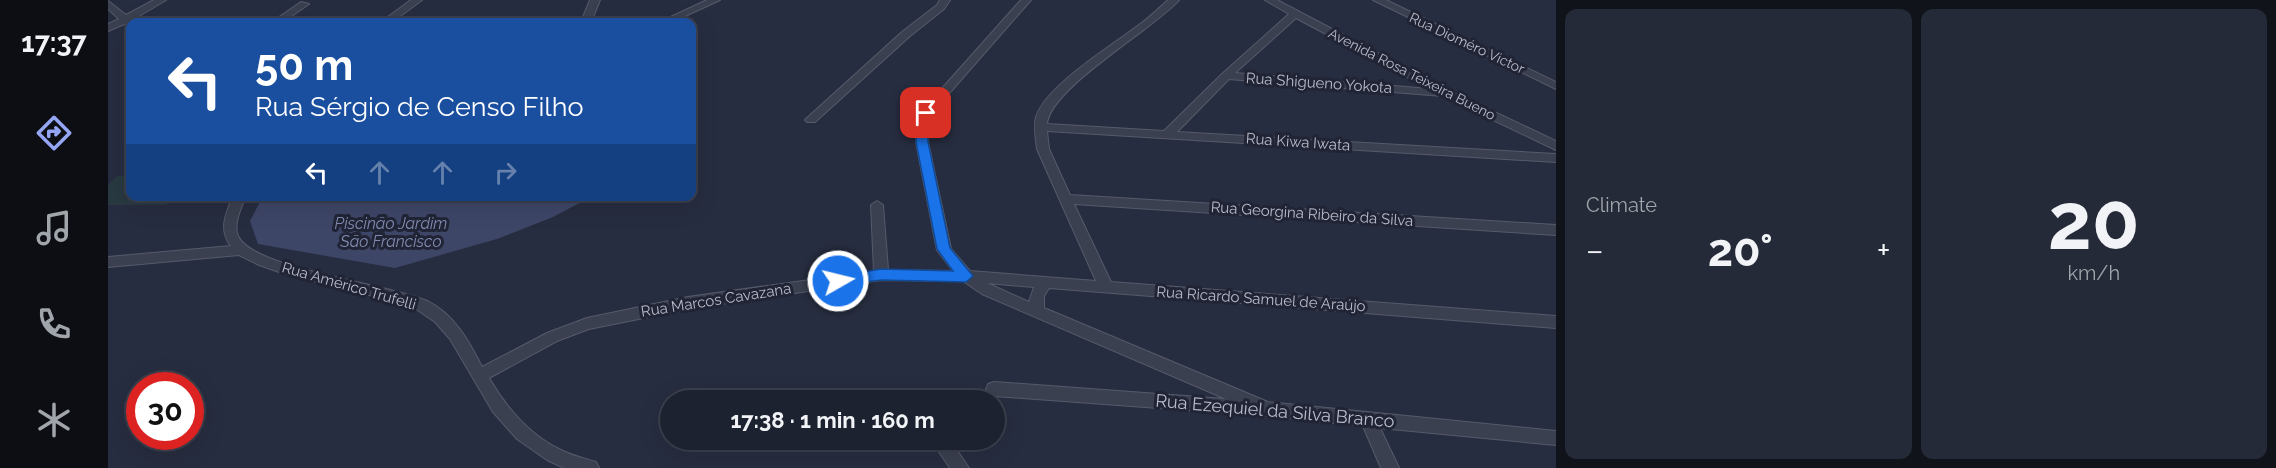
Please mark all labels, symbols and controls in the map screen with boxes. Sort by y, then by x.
street label: Rua Dioméro Victor [1407,9,1527,77]
street label: Avenida Rosa Teixeira Bueno [1326,25,1498,123]
text: 17:37 [21,27,87,58]
text: 50 m [255,41,353,90]
icon: left [156,42,234,120]
street label: Rua Shigueno Yokota [1245,69,1393,97]
pin [900,87,951,138]
text: Rua Sérgio de Censo Filho [255,91,584,122]
icon: arrive [909,96,942,129]
icon: directions [33,112,75,154]
street label: Rua Kiwa Iwata [1245,129,1351,155]
icon: left [300,156,333,189]
icon: ahead [363,156,396,189]
icon: ahead [426,156,459,189]
icon: right [489,156,522,189]
text: 20 [2048,176,2140,267]
text: Climate [1586,193,1657,217]
street label: Rua Georgina Ribeiro da Silva [1210,198,1414,230]
icon: music [33,207,75,249]
water label: Piscinão Jardim São Francisco [335,214,447,251]
text: 20° [1708,224,1773,277]
text: − [1586,231,1604,270]
text: + [1877,231,1890,270]
position arrow [806,249,870,313]
street label: Rua Américo Trufelli [280,258,418,314]
text: km/h [2067,261,2120,285]
street label: Rua Marcos Cavazana [640,279,792,321]
street label: Rua Ricardo Samuel de Araújo [1156,283,1366,315]
icon: phone [33,303,75,345]
speed limit sign: 30 [126,372,204,450]
street label: Rua Ezequiel da Silva Branco [1155,390,1396,431]
icon: climate [33,399,75,441]
text: 17:38 · 1 min · 160 m [730,407,935,433]

